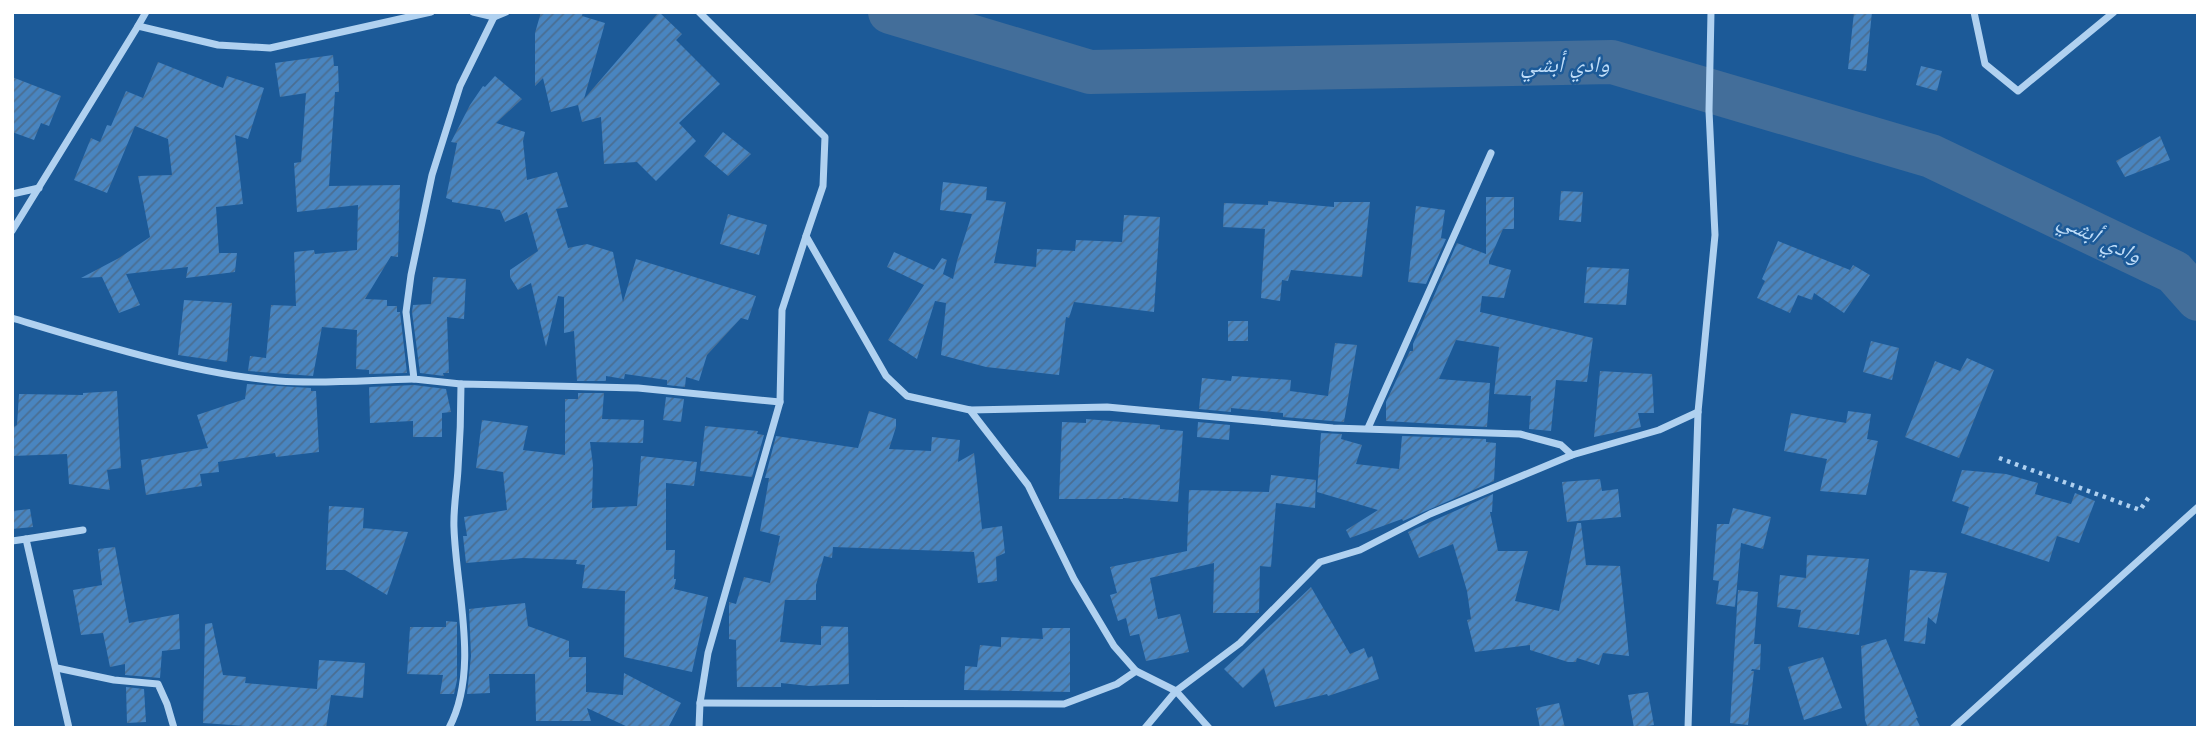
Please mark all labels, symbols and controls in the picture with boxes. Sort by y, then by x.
water label: وادي أبشي [1520,50,1610,83]
water label: وادي أبشي [2052,205,2146,274]

